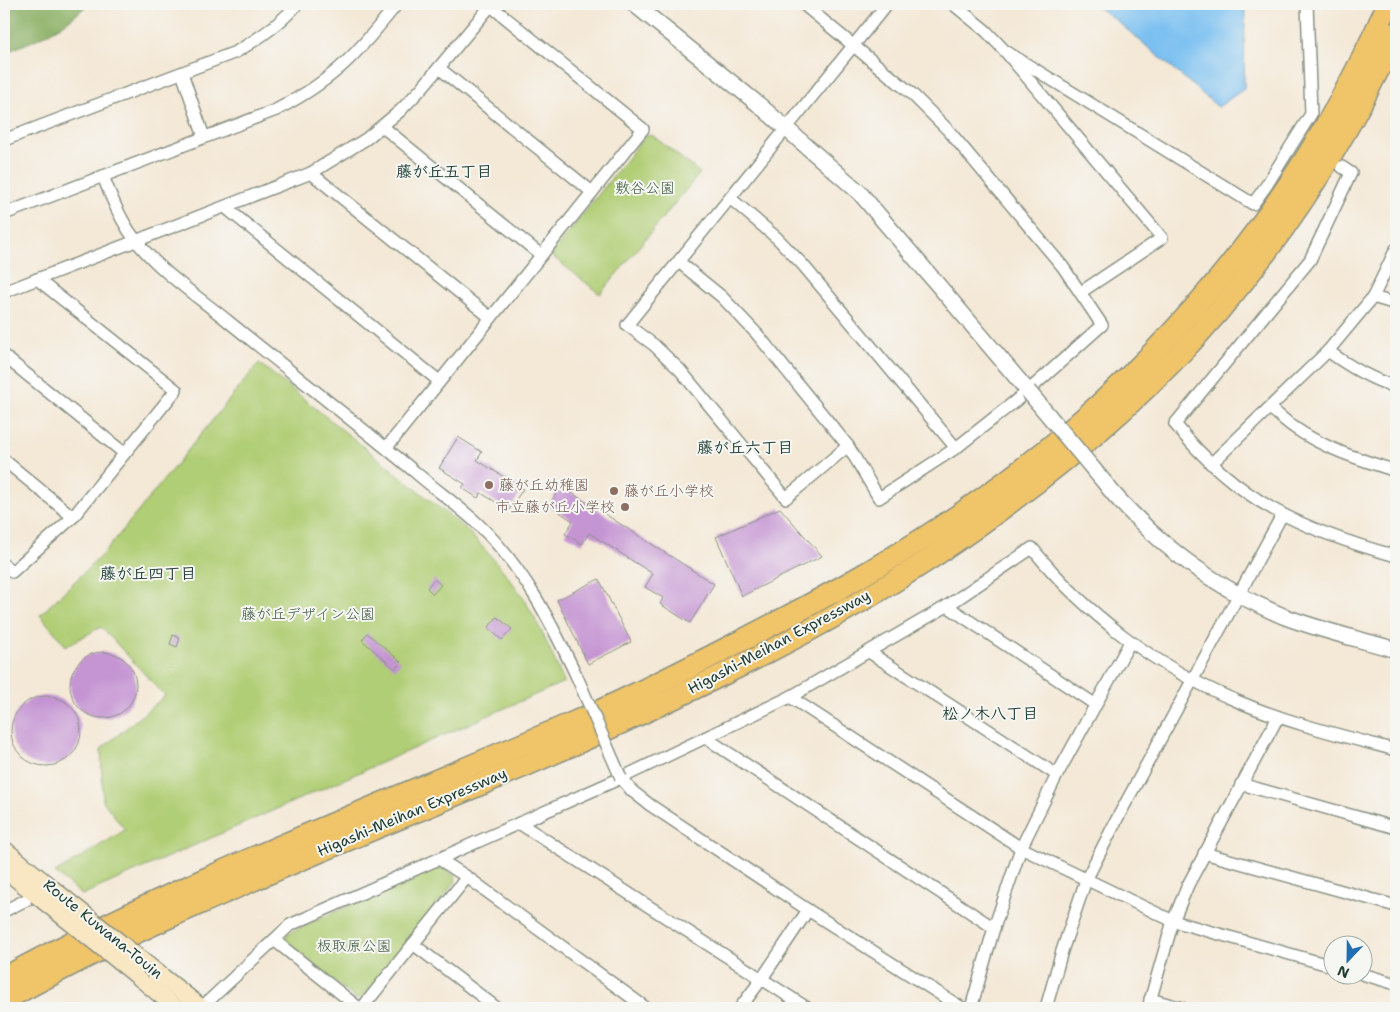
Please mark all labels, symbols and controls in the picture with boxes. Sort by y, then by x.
district label: 藤が丘五丁目 [396,161,492,182]
park label: 敷谷公園 [615,178,675,198]
district label: 藤が丘六丁目 [697,437,793,458]
place label: 藤が丘幼稚園 [499,475,589,495]
marker: 藤が丘幼稚園 [483,479,495,491]
place label: 藤が丘小学校 [624,481,714,501]
marker: 藤が丘小学校 [608,485,620,497]
place label: 市立藤が丘小学校 [495,497,615,517]
marker: 市立藤が丘小学校 [619,501,631,513]
district label: 藤が丘四丁目 [100,563,196,584]
street label: Higashi-Meihan Expressway [684,585,874,699]
park label: 藤が丘デザイン公園 [241,604,375,624]
district label: 松ノ木八丁目 [942,703,1038,724]
street label: Higashi-Meihan Expressway [314,763,510,861]
street label: Route Kuwana-Touin [39,875,167,983]
north arrow [1322,934,1372,984]
park label: 板取原公園 [316,936,392,956]
text: N [1335,962,1352,982]

